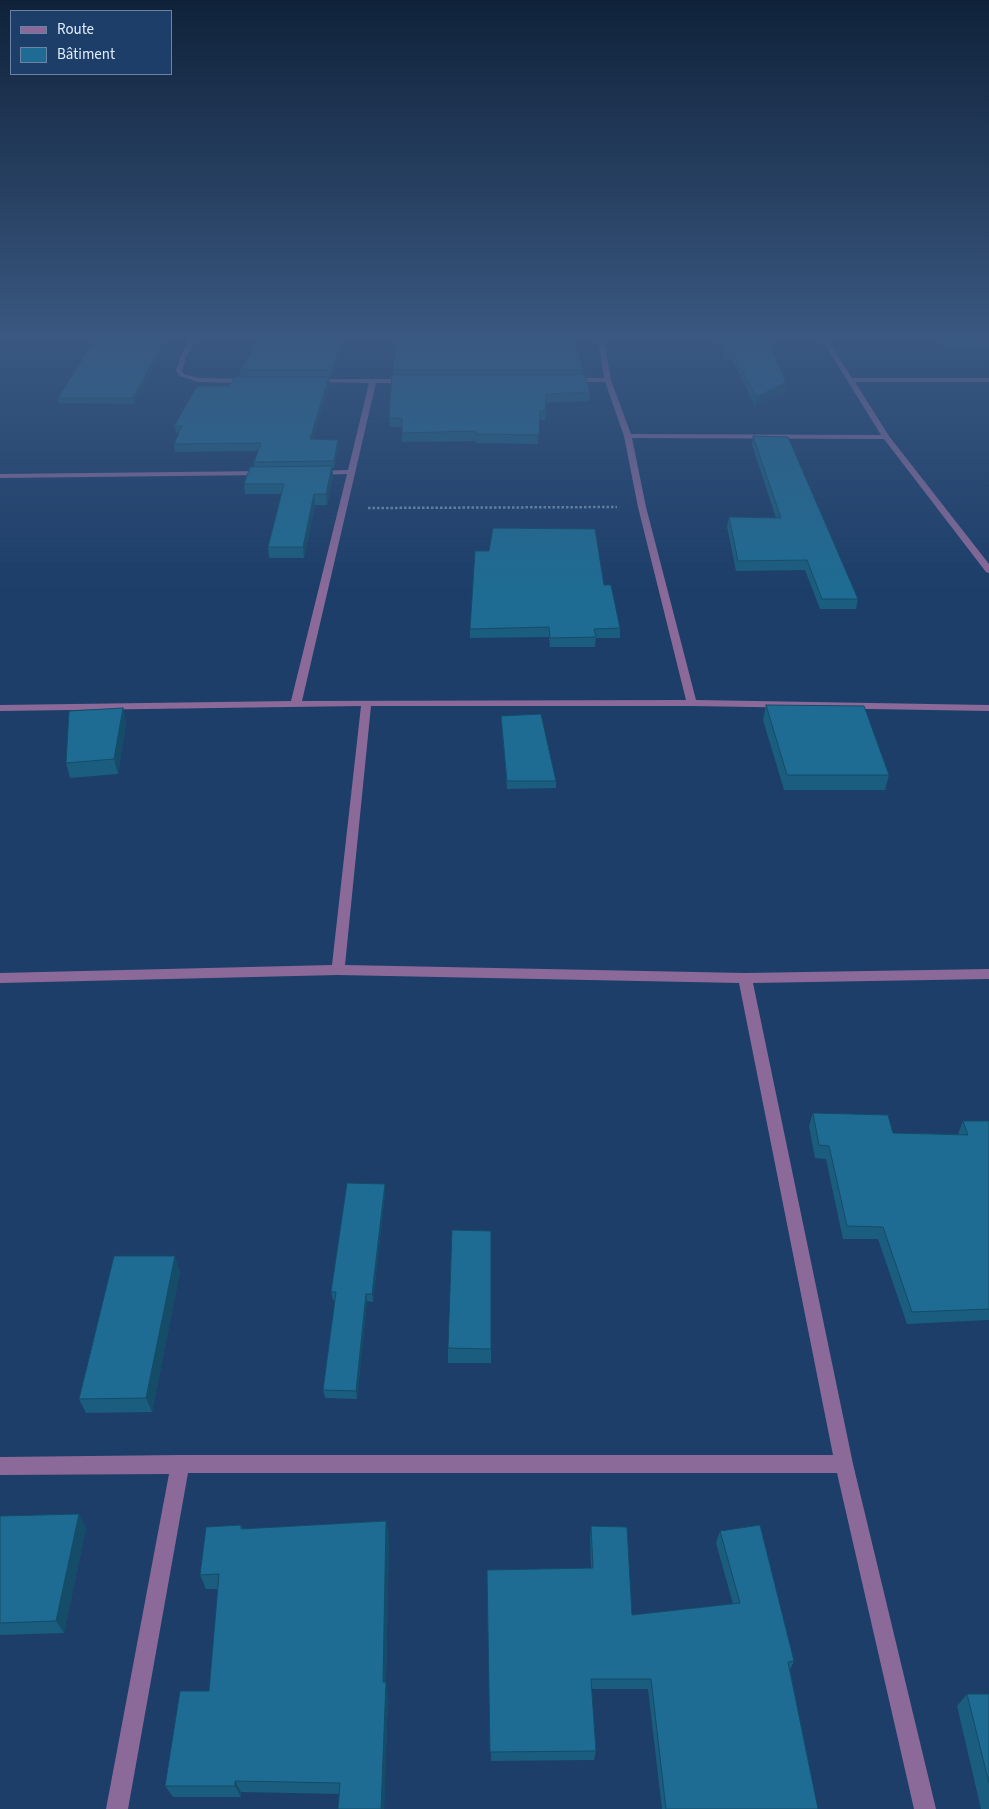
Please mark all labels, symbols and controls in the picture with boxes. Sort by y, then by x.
legend [10,10,172,75]
text: Route [57,19,94,40]
text: Bâtiment [57,44,115,65]

